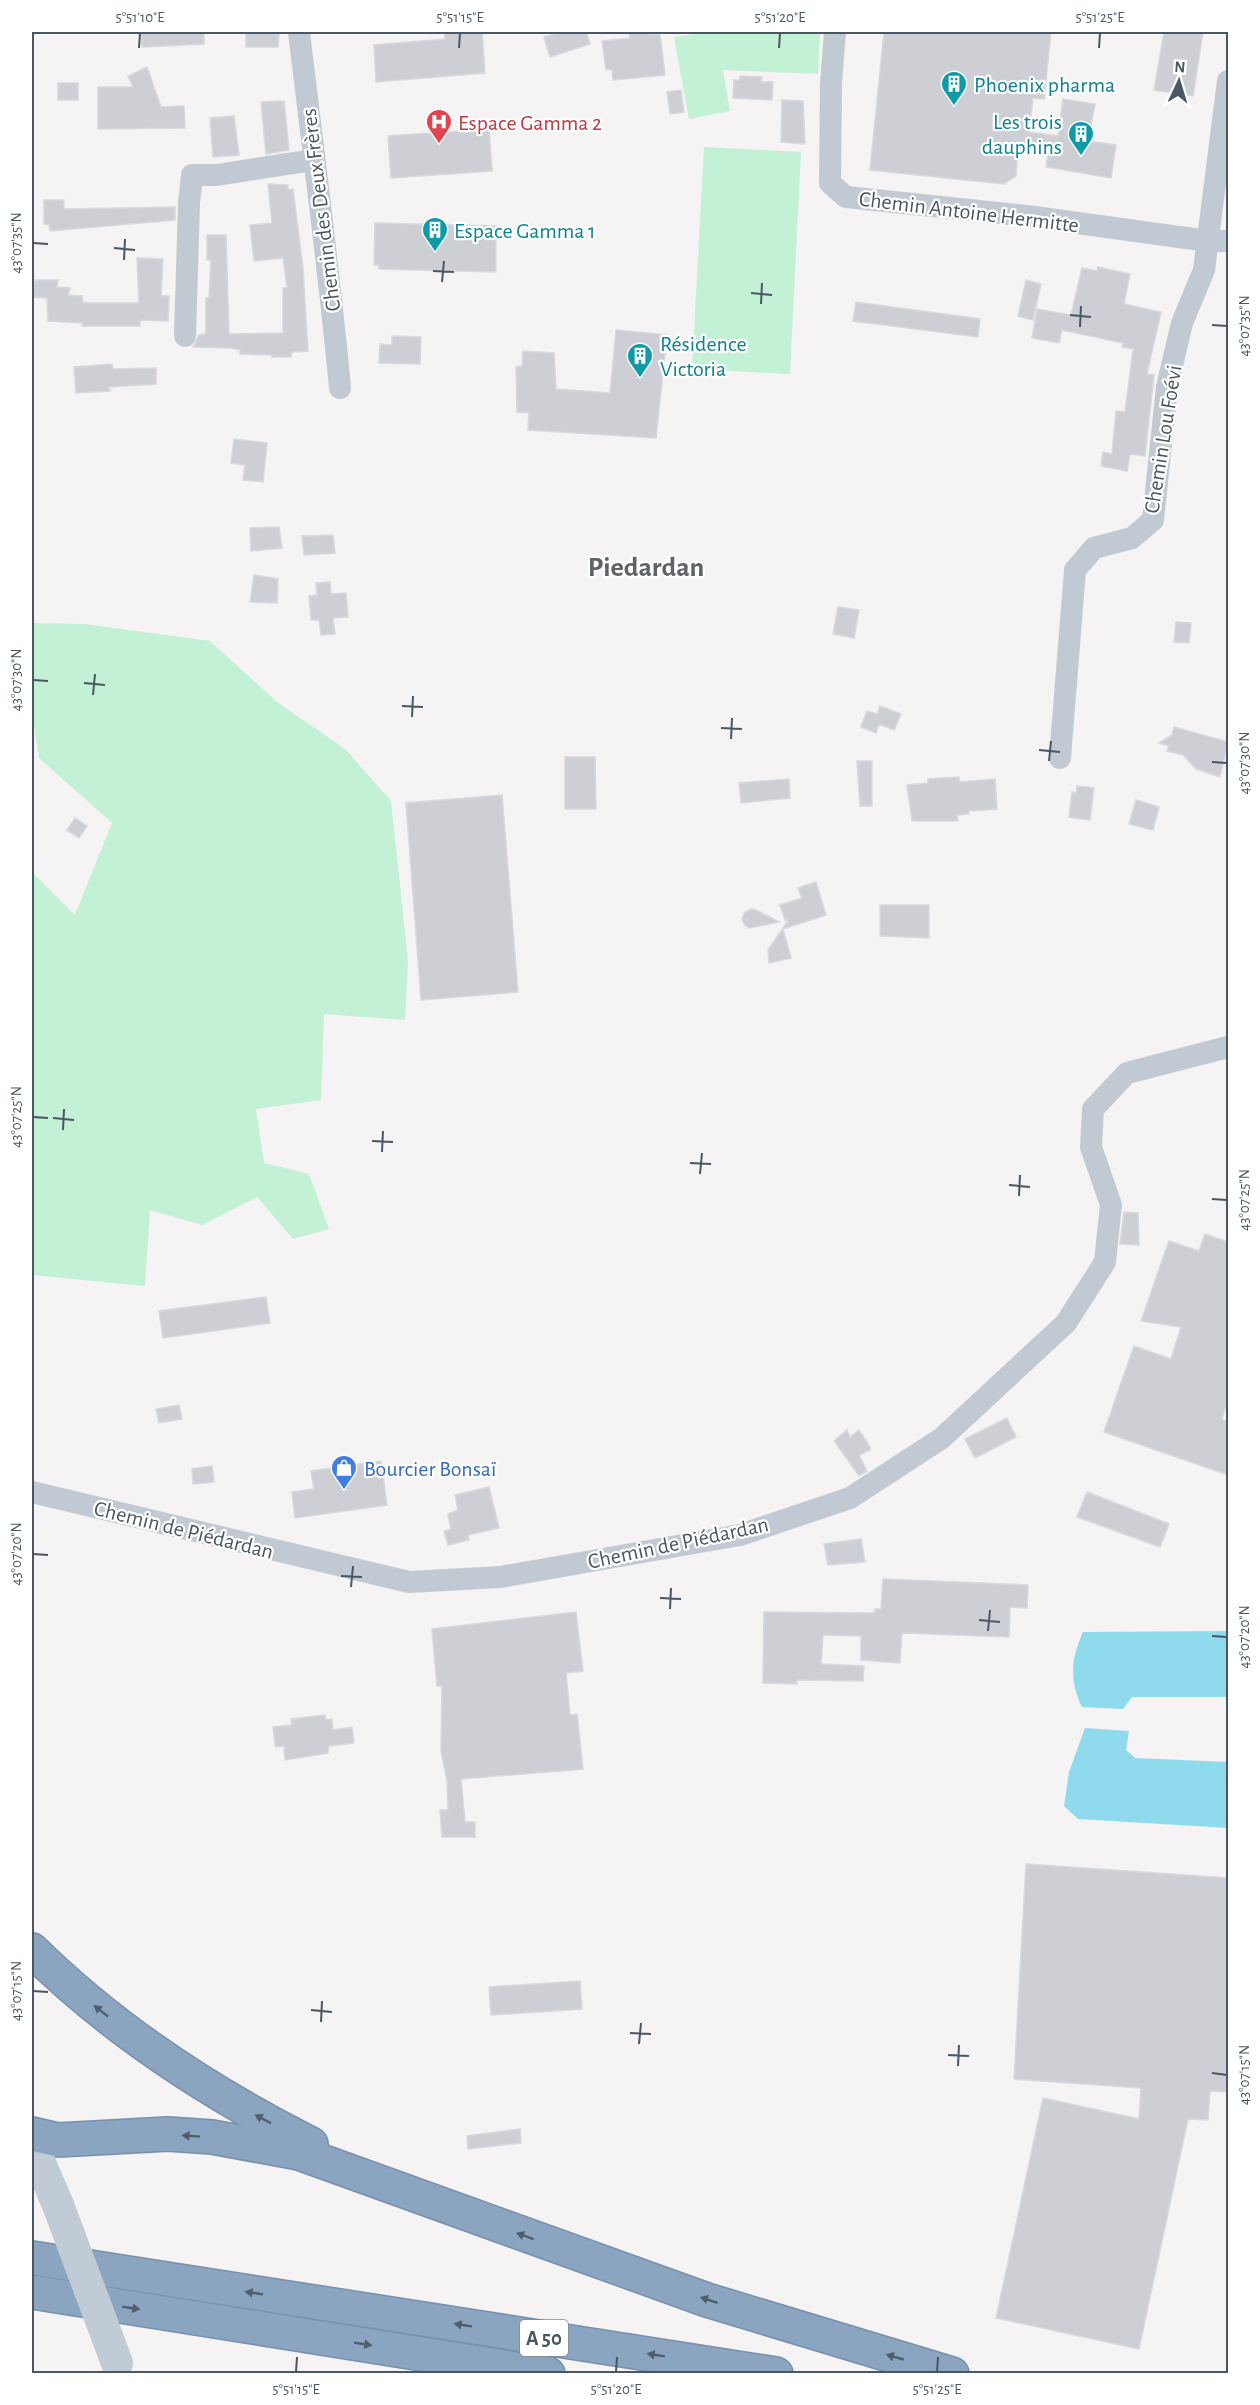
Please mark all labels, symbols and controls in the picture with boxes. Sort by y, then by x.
text: 5°51'10"E [115,10,165,25]
text: 5°51'15"E [436,10,484,25]
text: 5°51'20"E [755,10,805,25]
text: 5°51'25"E [1075,10,1125,25]
north arrow [1149,51,1209,111]
text: N [1174,59,1186,75]
building icon: Phoenix pharma [939,69,969,107]
place label: Phoenix pharma [974,74,1115,96]
street label: Chemin des Deux Frères [298,107,344,313]
hospital icon: Espace Gamma 2 [424,107,454,145]
place label: Les trois dauphins [982,111,1062,158]
place label: Espace Gamma 2 [458,112,602,134]
building icon: Les trois dauphins [1066,119,1096,157]
street label: Chemin Antoine Hermitte [858,188,1080,236]
text: 43°07'35"N [9,212,24,274]
building icon: Espace Gamma 1 [420,215,450,253]
place label: Espace Gamma 1 [454,220,596,242]
text: 43°07'35"N [1237,295,1252,357]
place label: Résidence Victoria [660,333,747,380]
building icon: Résidence Victoria [625,341,655,379]
street label: Chemin Lou Foévi [1140,363,1186,515]
district label: Piedardan [588,554,704,582]
text: 43°07'30"N [9,648,24,712]
text: 43°07'30"N [1237,731,1252,795]
text: 43°07'25"N [9,1086,24,1148]
text: 43°07'25"N [1237,1169,1252,1231]
shop icon: Bourcier Bonsaï [329,1453,359,1491]
place label: Bourcier Bonsaï [364,1458,496,1480]
street label: Chemin de Piédardan [92,1497,276,1563]
street label: Chemin de Piédardan [586,1513,771,1573]
text: 43°07'20"N [9,1522,24,1586]
text: 43°07'20"N [1237,1605,1252,1669]
text: 43°07'15"N [9,1961,24,2021]
one-way arrow [93,2005,109,2018]
text: 43°07'15"N [1237,2045,1252,2105]
one-way arrow [255,2114,272,2124]
one-way arrow [182,2131,201,2140]
one-way arrow [516,2231,534,2241]
one-way arrow [244,2288,263,2297]
one-way arrow [700,2295,718,2305]
one-way arrow [121,2304,140,2313]
road number: A 50 [520,2320,568,2356]
one-way arrow [454,2321,473,2330]
one-way arrow [354,2340,373,2349]
one-way arrow [646,2350,665,2359]
one-way arrow [886,2352,904,2361]
text: 5°51'15"E [272,2382,320,2397]
text: 5°51'20"E [591,2382,641,2397]
text: 5°51'25"E [912,2382,962,2397]

